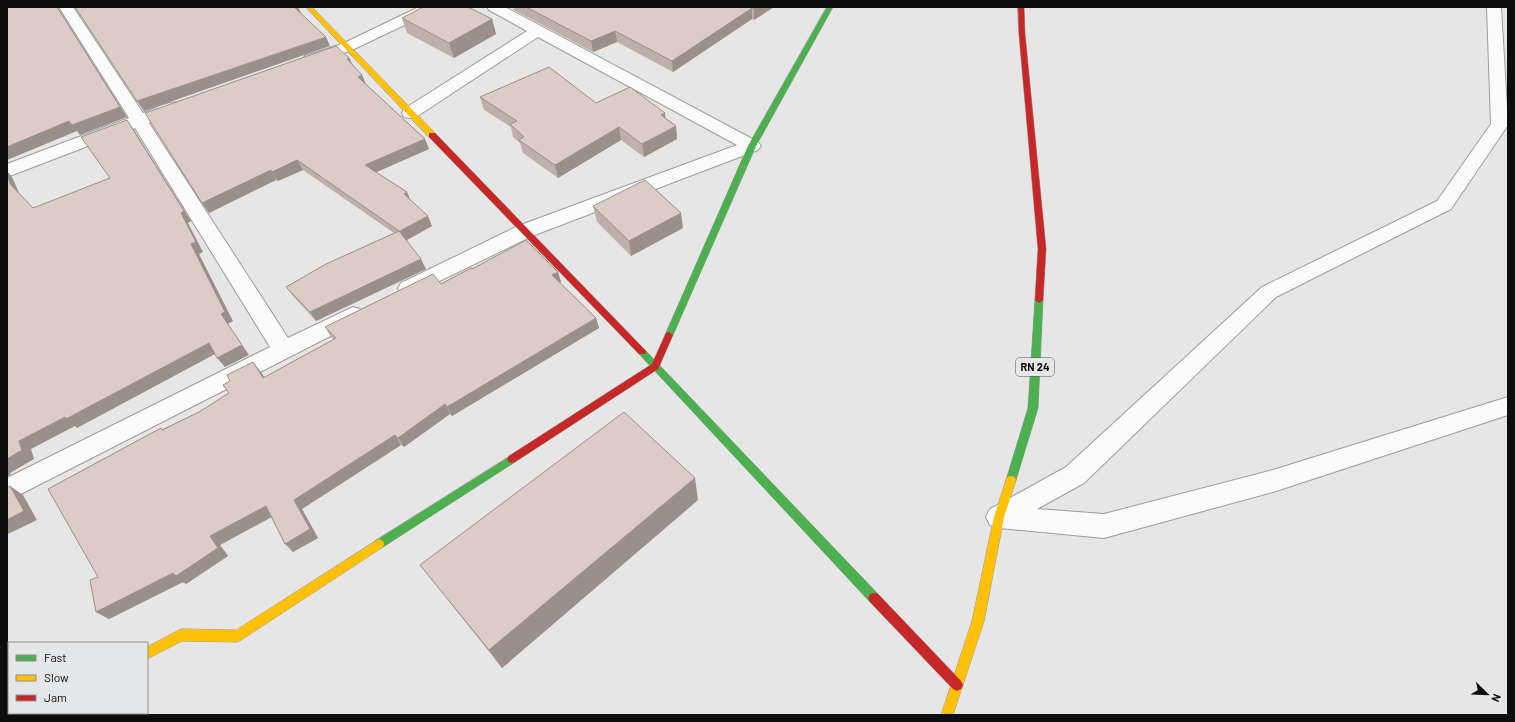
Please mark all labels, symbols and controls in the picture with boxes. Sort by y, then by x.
road number: RN 24 [1016,358,1054,376]
legend [8,642,148,714]
text: Fast [44,650,67,664]
text: Slow [44,670,69,684]
north arrow [1467,674,1507,714]
text: Jam [44,690,67,704]
text: N [1489,692,1504,704]

